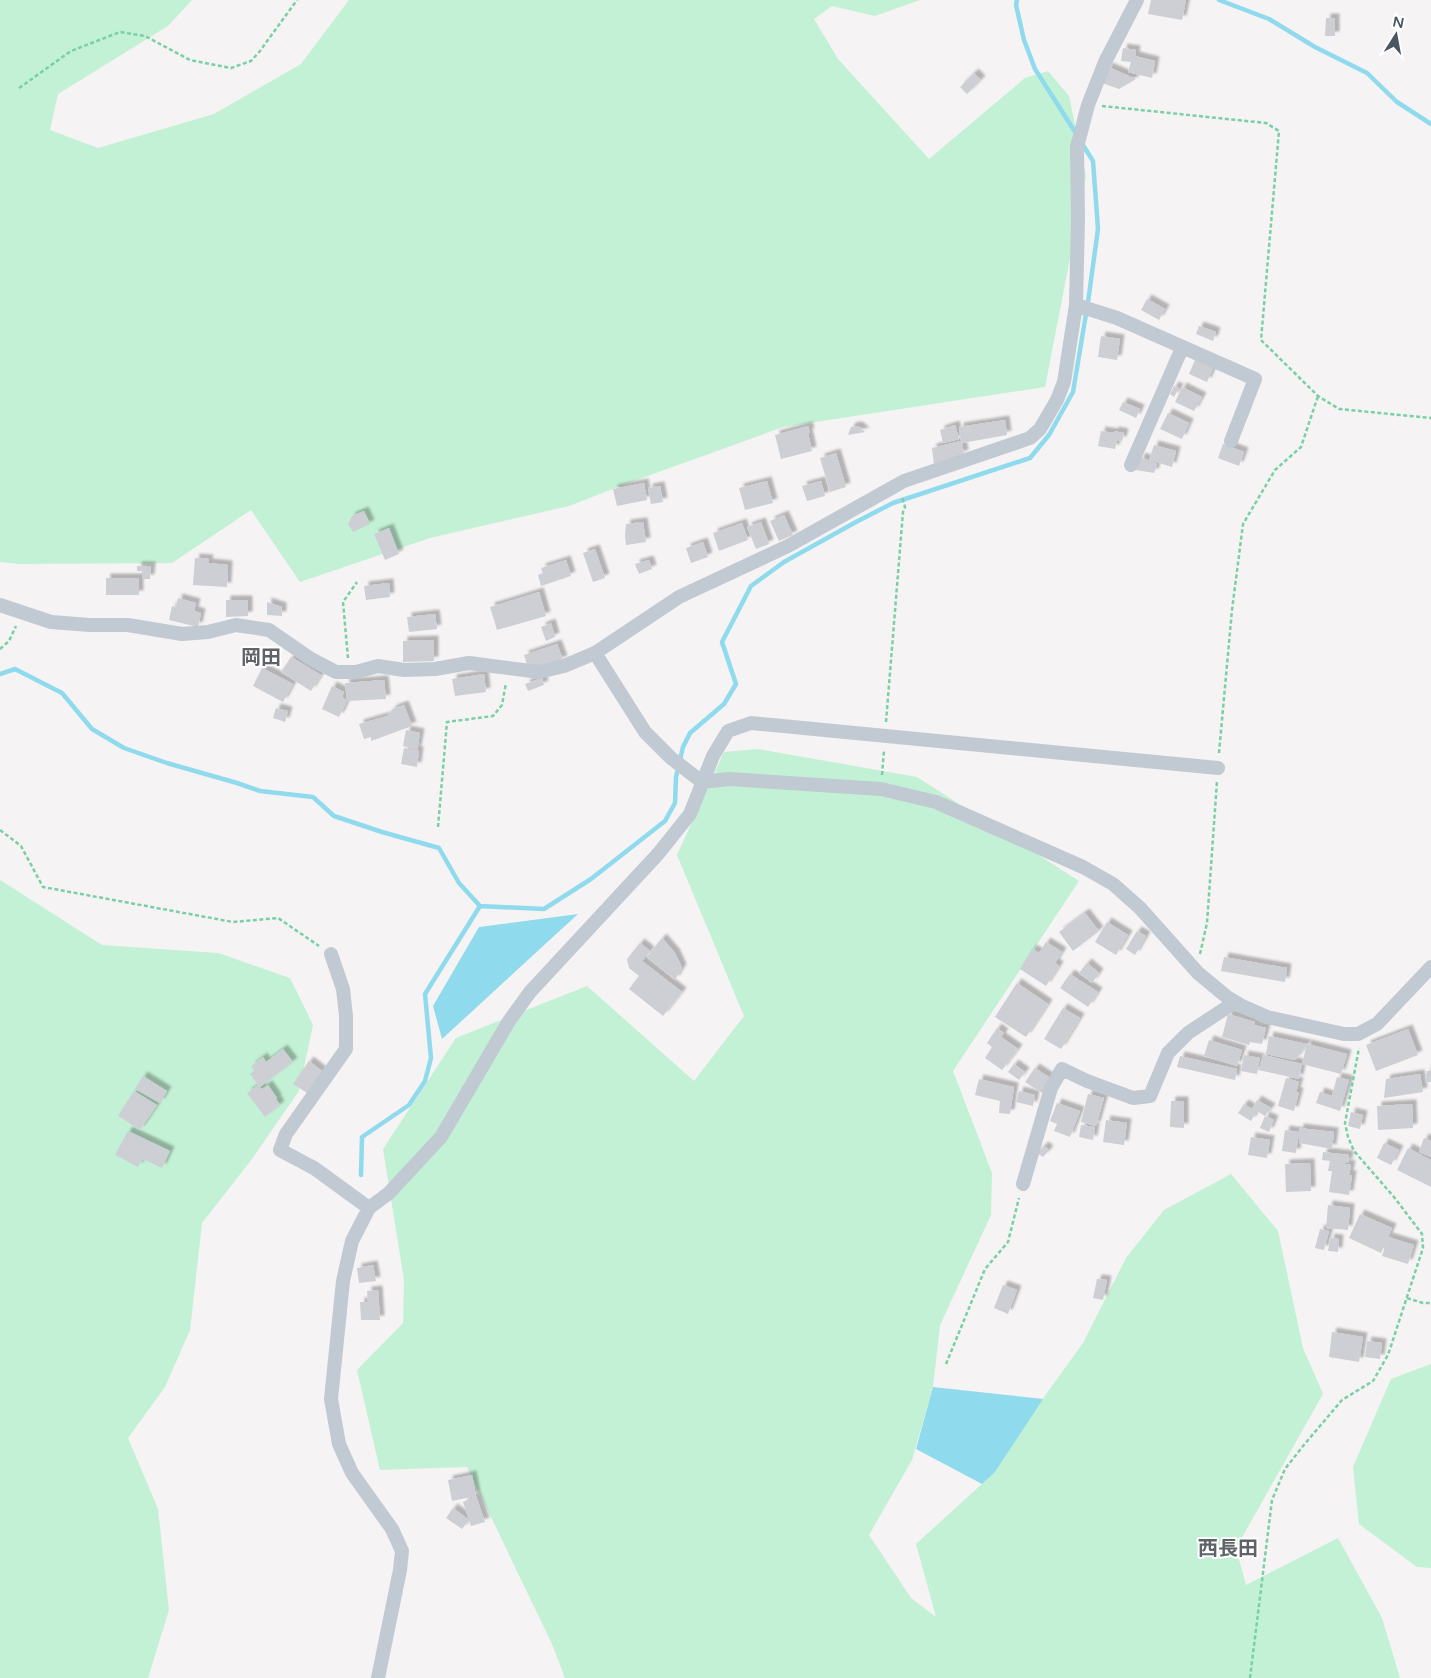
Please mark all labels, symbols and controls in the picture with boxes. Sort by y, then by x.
north arrow [1371,10,1421,60]
text: N [1391,13,1406,32]
district label: 岡田 [241,646,281,670]
district label: 西長田 [1198,1537,1258,1561]

